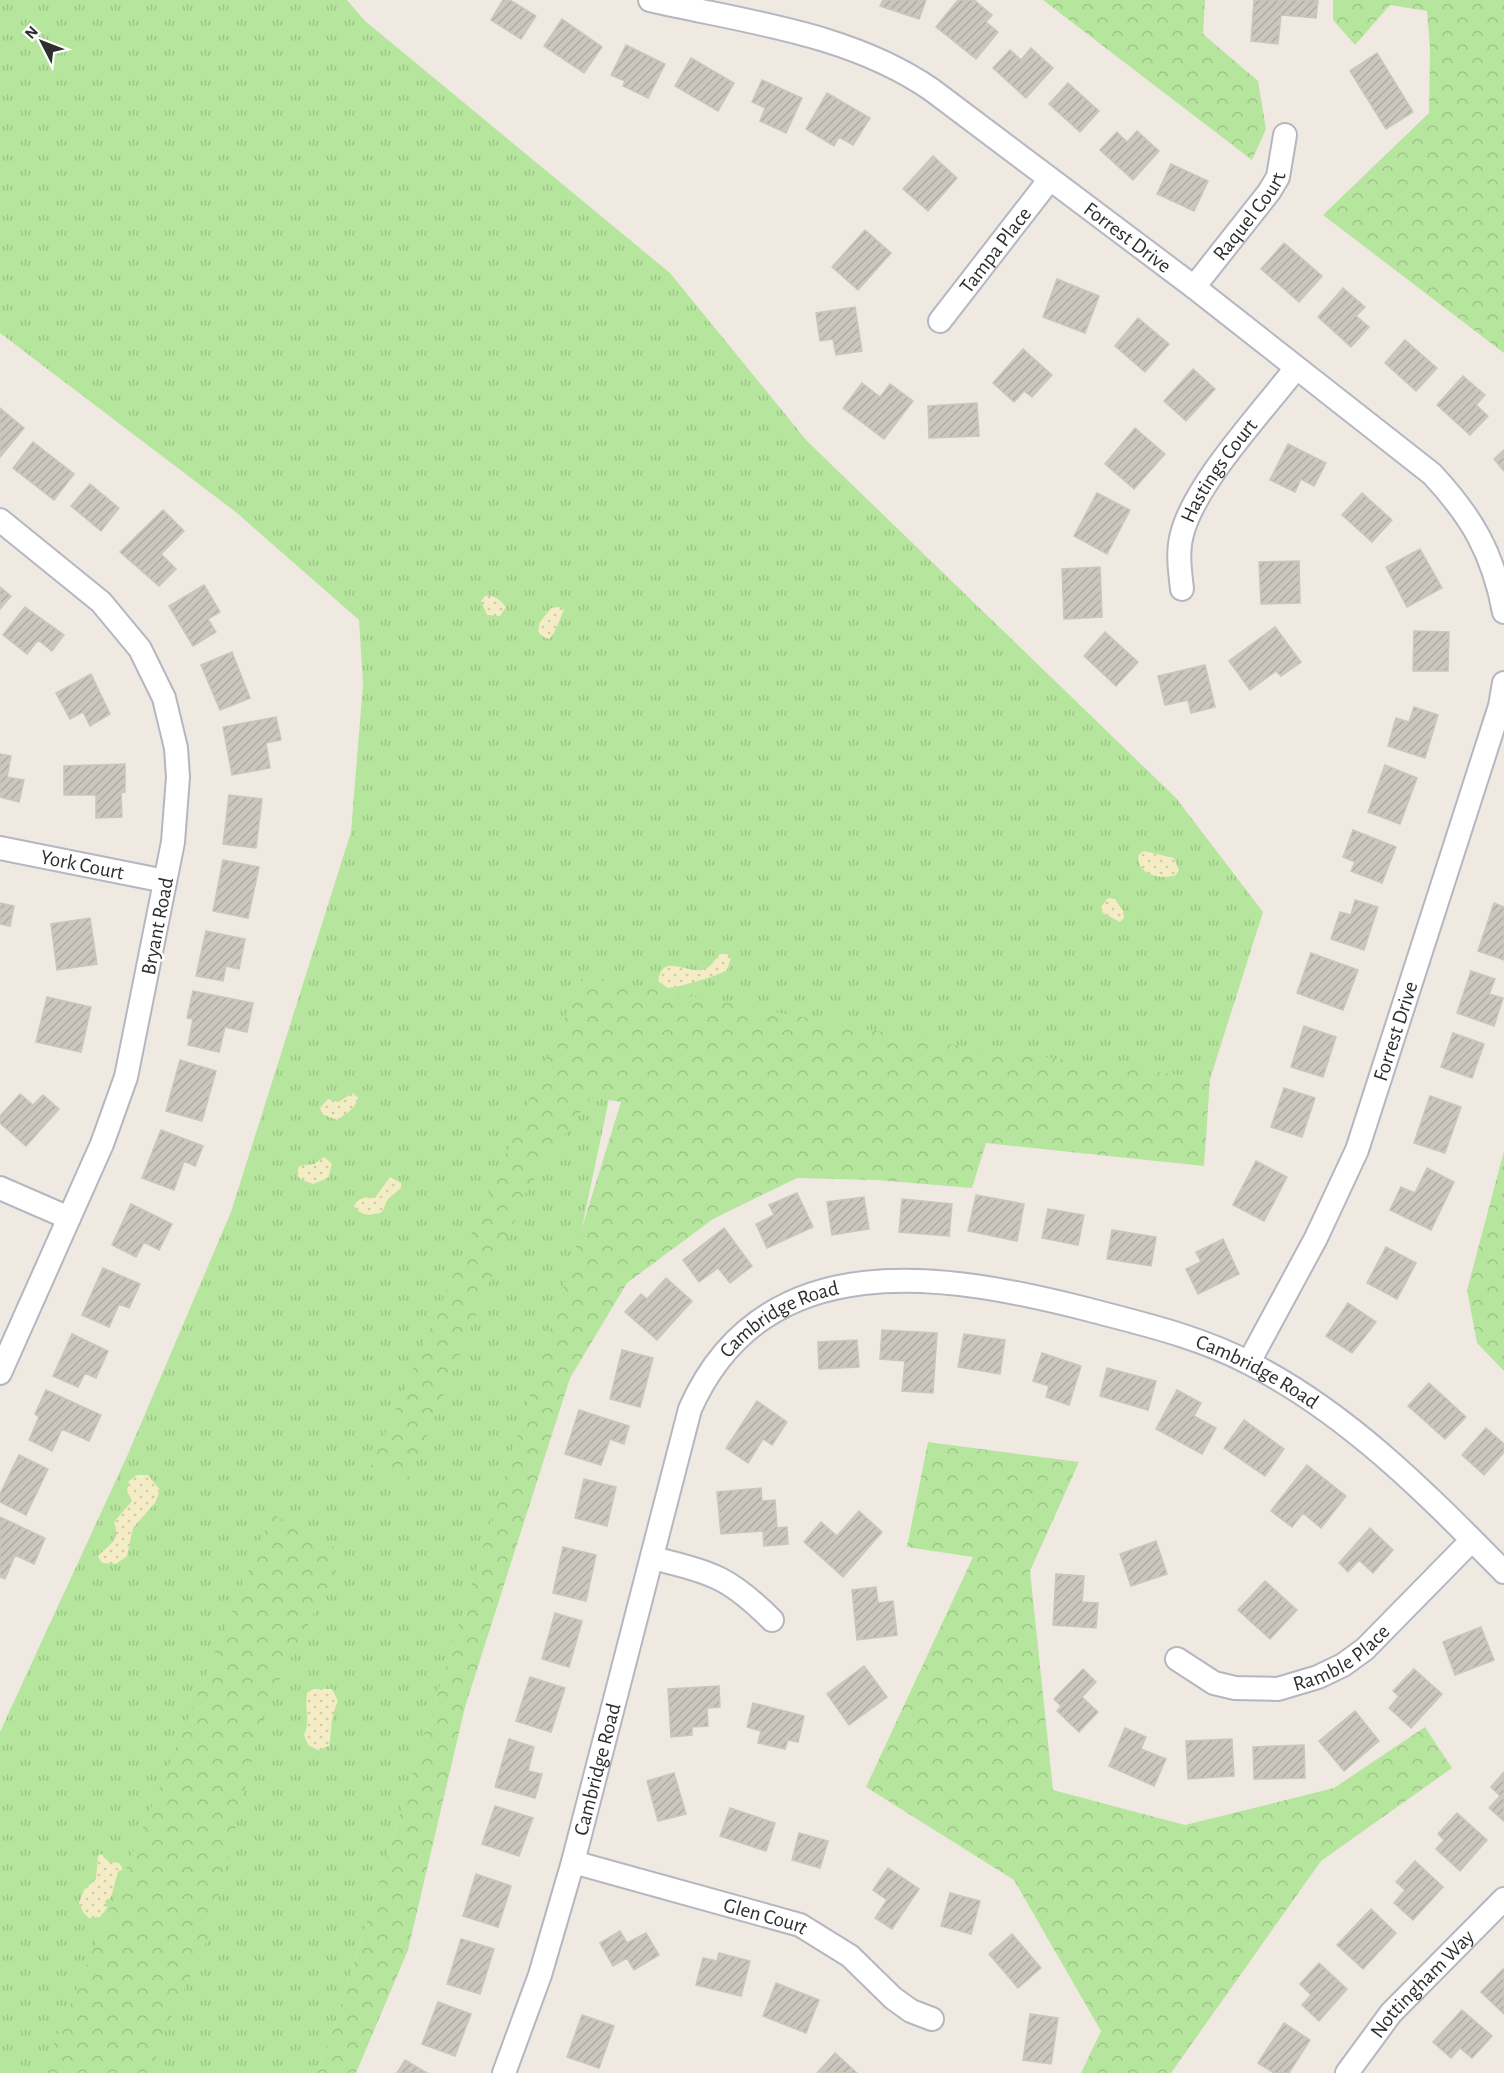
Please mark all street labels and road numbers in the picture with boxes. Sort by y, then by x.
street label: Raquel Court [1209,171,1290,265]
street label: Forrest Drive [1080,198,1175,277]
street label: Tampa Place [956,203,1035,297]
street label: Hastings Court [1177,415,1261,526]
street label: York Court [39,846,126,884]
street label: Bryant Road [138,875,177,977]
street label: Forrest Drive [1370,979,1422,1084]
street label: Cambridge Road [716,1277,841,1362]
street label: Cambridge Road [1193,1331,1322,1413]
street label: Ramble Place [1291,1621,1394,1695]
street label: Cambridge Road [570,1701,625,1838]
street label: Glen Court [721,1894,812,1939]
street label: Nottingham Way [1367,1926,1478,2042]

